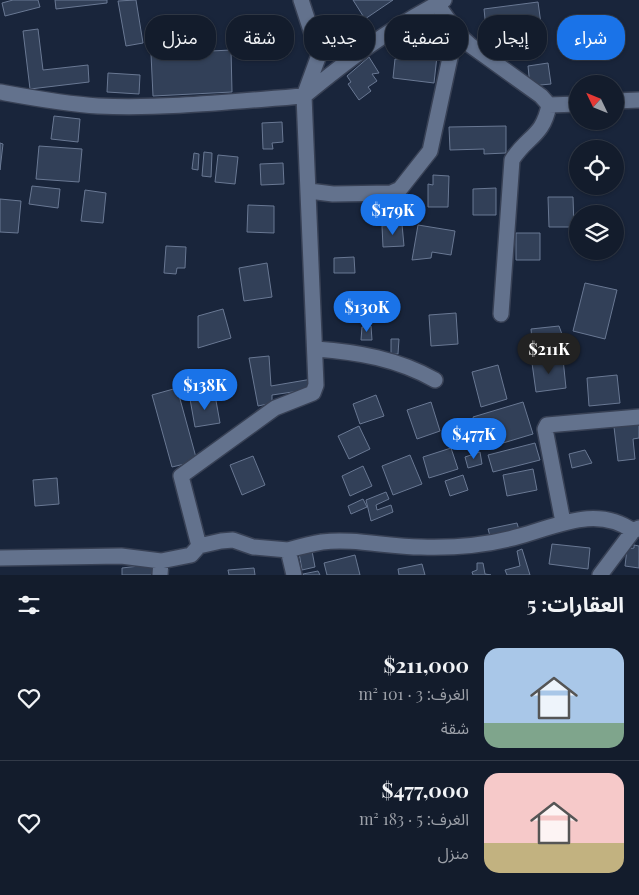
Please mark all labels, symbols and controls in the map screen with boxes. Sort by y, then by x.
chip: منزل [145,15,216,60]
chip: شقة [226,15,294,60]
chip: جديد [304,15,375,60]
chip: تصفية [385,15,468,60]
chip: إيجار [478,15,547,60]
chip: شراء [557,15,625,60]
north arrow [569,75,624,130]
map controls [569,75,624,260]
button: locate [569,140,624,195]
pin: $179K [358,194,428,236]
text: $179K [372,199,414,220]
button: layers [569,205,624,260]
pin: $130K [332,290,402,333]
text: $130K [345,296,389,317]
pin: $211K [514,332,584,375]
text: $211K [528,338,570,359]
pin: $138K [170,368,240,411]
text: $138K [183,374,227,395]
pin: $477K [439,418,509,460]
text: $477K [452,423,496,444]
text: العقارات: 5 [527,589,624,617]
icon: filters [15,591,43,619]
text: $211,000 [384,650,469,678]
icon: home [524,668,584,728]
text: الغرف: 3 · 101 m² [358,683,469,704]
icon: heart [15,684,43,712]
text: شقة [441,717,469,738]
text: $477,000 [381,775,469,803]
icon: home [524,793,584,853]
text: الغرف: 5 · 183 m² [359,808,469,829]
icon: heart [15,809,43,837]
text: منزل [438,842,469,863]

